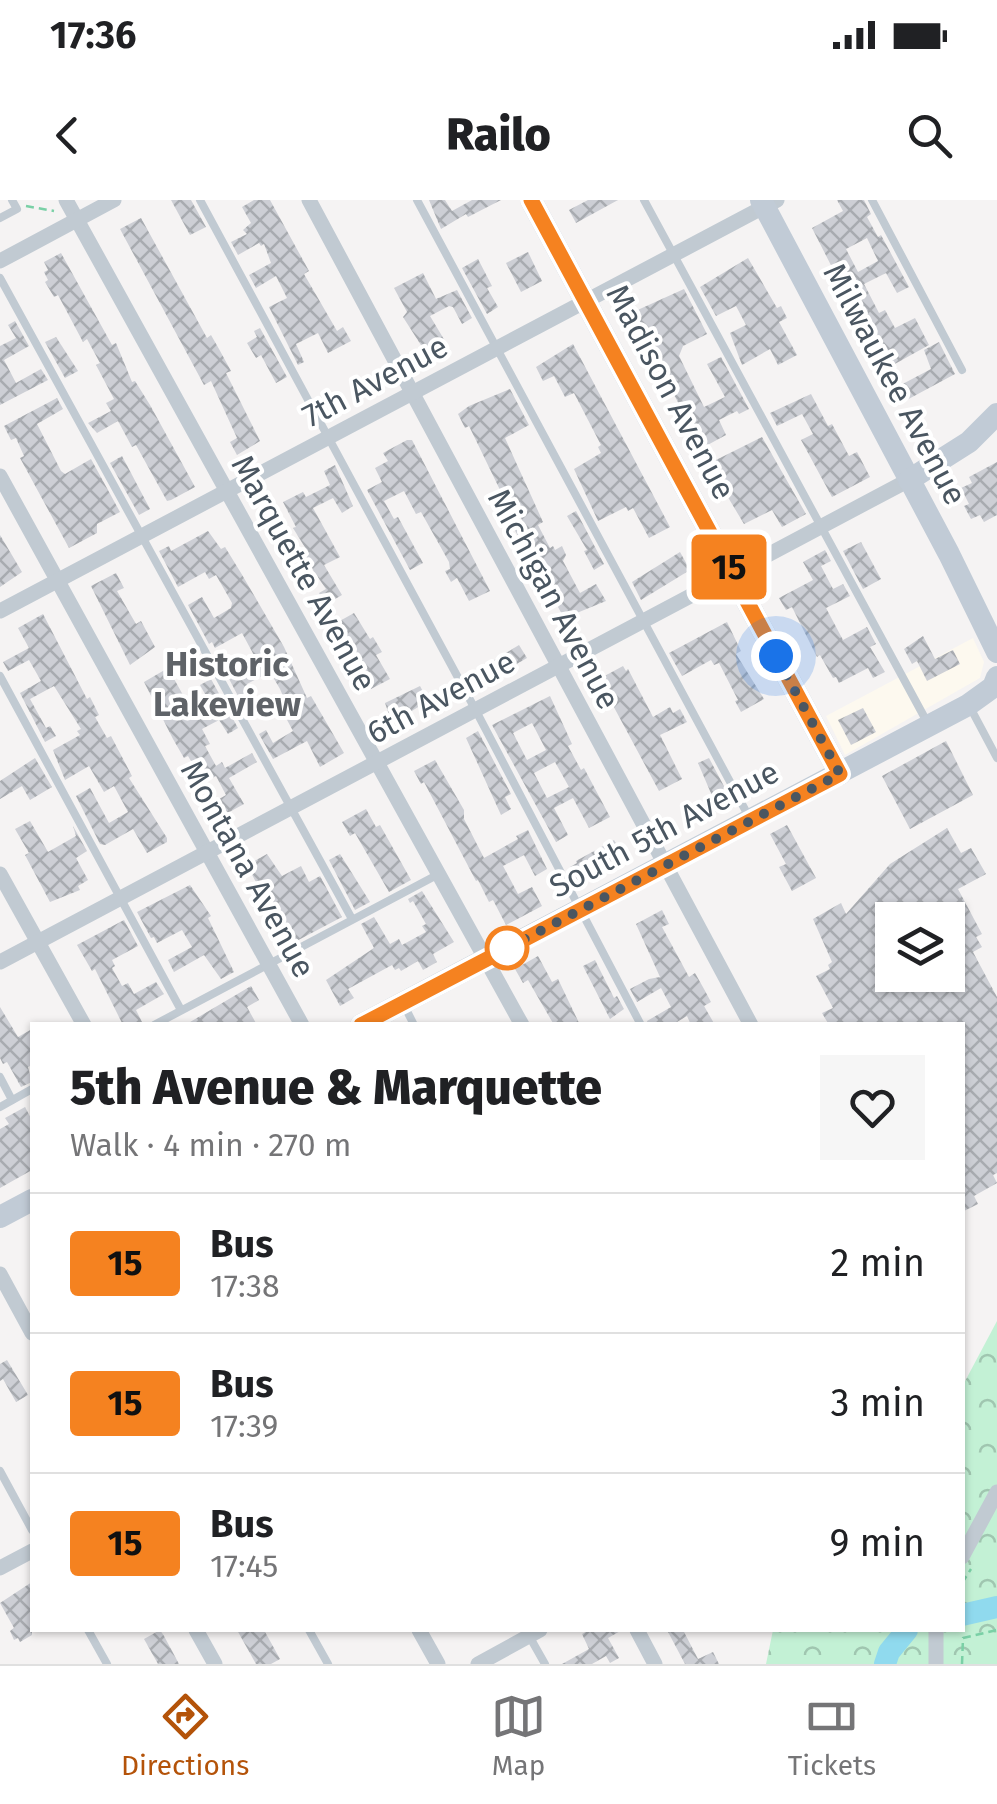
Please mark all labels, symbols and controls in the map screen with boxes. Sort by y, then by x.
text: 17:36 [50,12,136,58]
icon: back [40,108,95,163]
text: Railo [446,108,551,162]
icon: search [902,108,957,163]
street label: Milwaukee Avenue [815,257,975,511]
street label: Madison Avenue [598,278,744,506]
street label: 7th Avenue [296,327,454,435]
street label: Marquette Avenue [223,448,385,698]
street label: Michigan Avenue [480,482,628,716]
line badge: 15 [684,534,774,600]
text: 15 [711,546,747,588]
your location [751,631,801,681]
street label: 6th Avenue [361,642,521,752]
district label: Historic Lakeview [153,643,302,725]
street label: South 5th Avenue [543,753,785,905]
street label: Montana Avenue [173,754,323,984]
map controls [875,902,965,992]
button: layers [875,902,965,992]
unlabelled marker [486,927,528,969]
button: heart [820,1055,925,1160]
text: 5th Avenue & Marquette [70,1059,602,1117]
text: Walk · 4 min · 270 m [70,1126,351,1164]
text: Bus [210,1221,274,1267]
text: 2 min [831,1240,925,1286]
text: 15 [107,1242,143,1284]
text: 17:38 [210,1267,280,1305]
text: Bus [210,1361,274,1407]
text: 3 min [830,1380,925,1426]
text: 15 [107,1382,143,1424]
text: 17:39 [210,1407,278,1445]
text: Bus [210,1501,274,1547]
text: 9 min [829,1520,925,1566]
text: 15 [107,1522,143,1564]
text: 17:45 [210,1547,278,1585]
tab: Directions [121,1689,249,1782]
tab: Map [491,1689,546,1782]
tab: Tickets [788,1689,876,1782]

